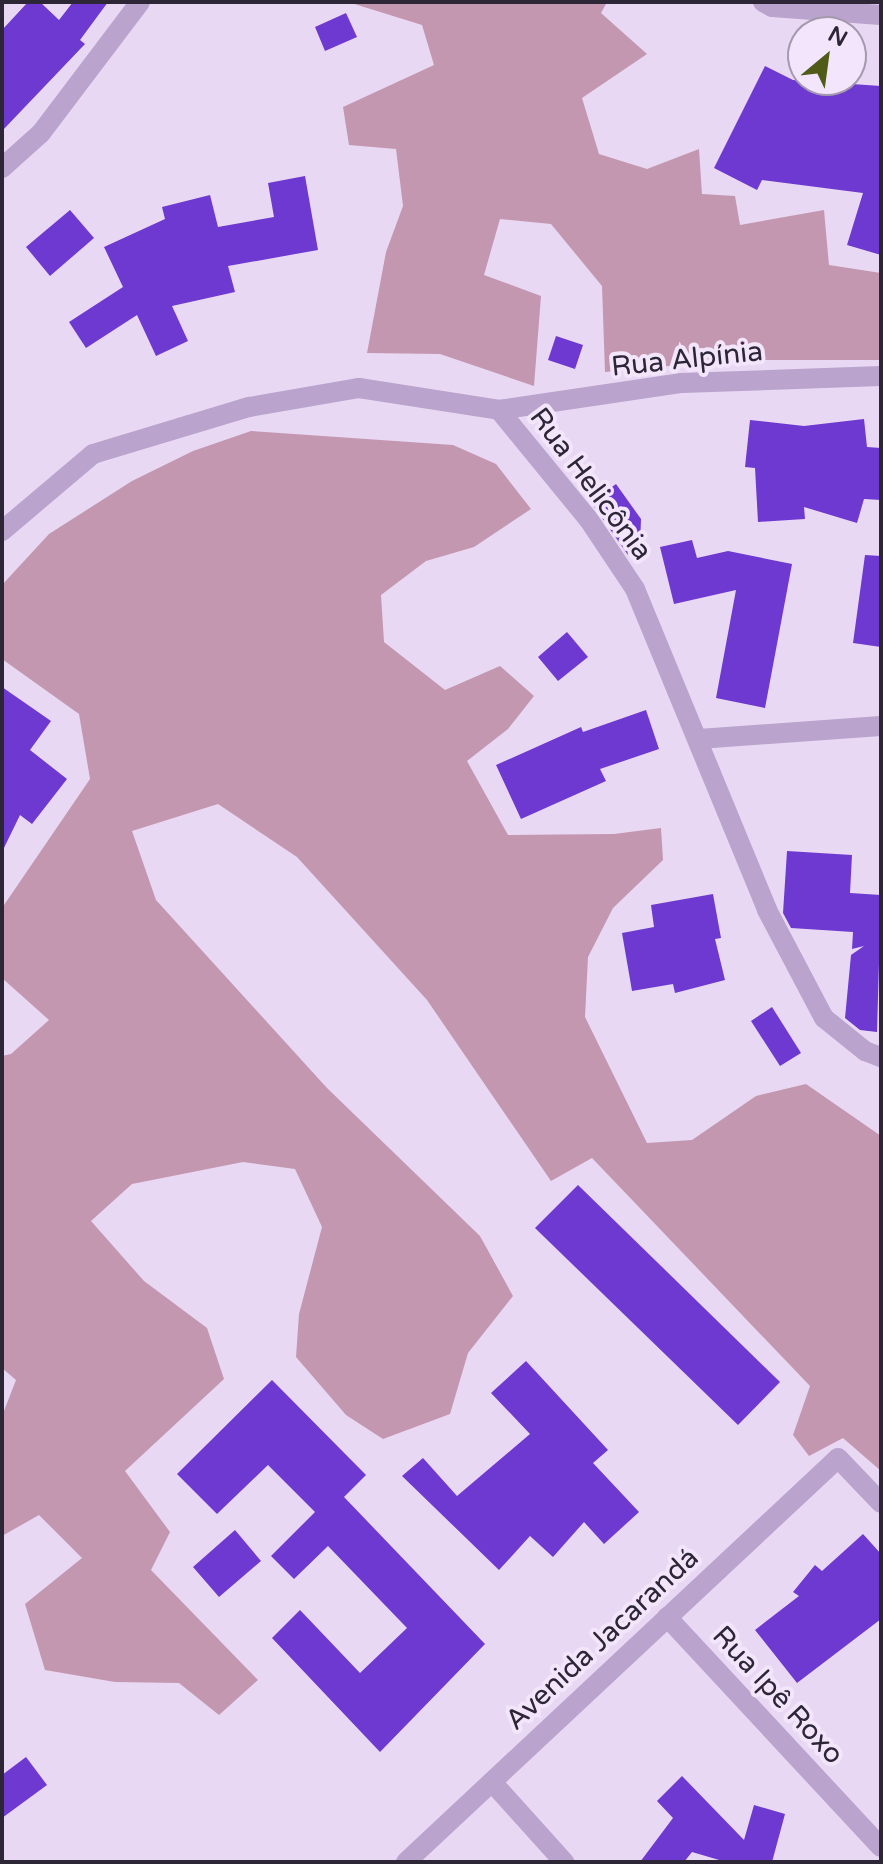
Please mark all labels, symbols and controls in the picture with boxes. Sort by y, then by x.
north arrow [787,16,867,96]
text: N [824,21,852,52]
street label: Rua Alpínia [610,334,764,384]
street label: Rua Helicônia [523,401,659,567]
street label: Avenida Jacarandá [499,1541,705,1737]
street label: Rua Ipê Roxo [705,1619,851,1771]

